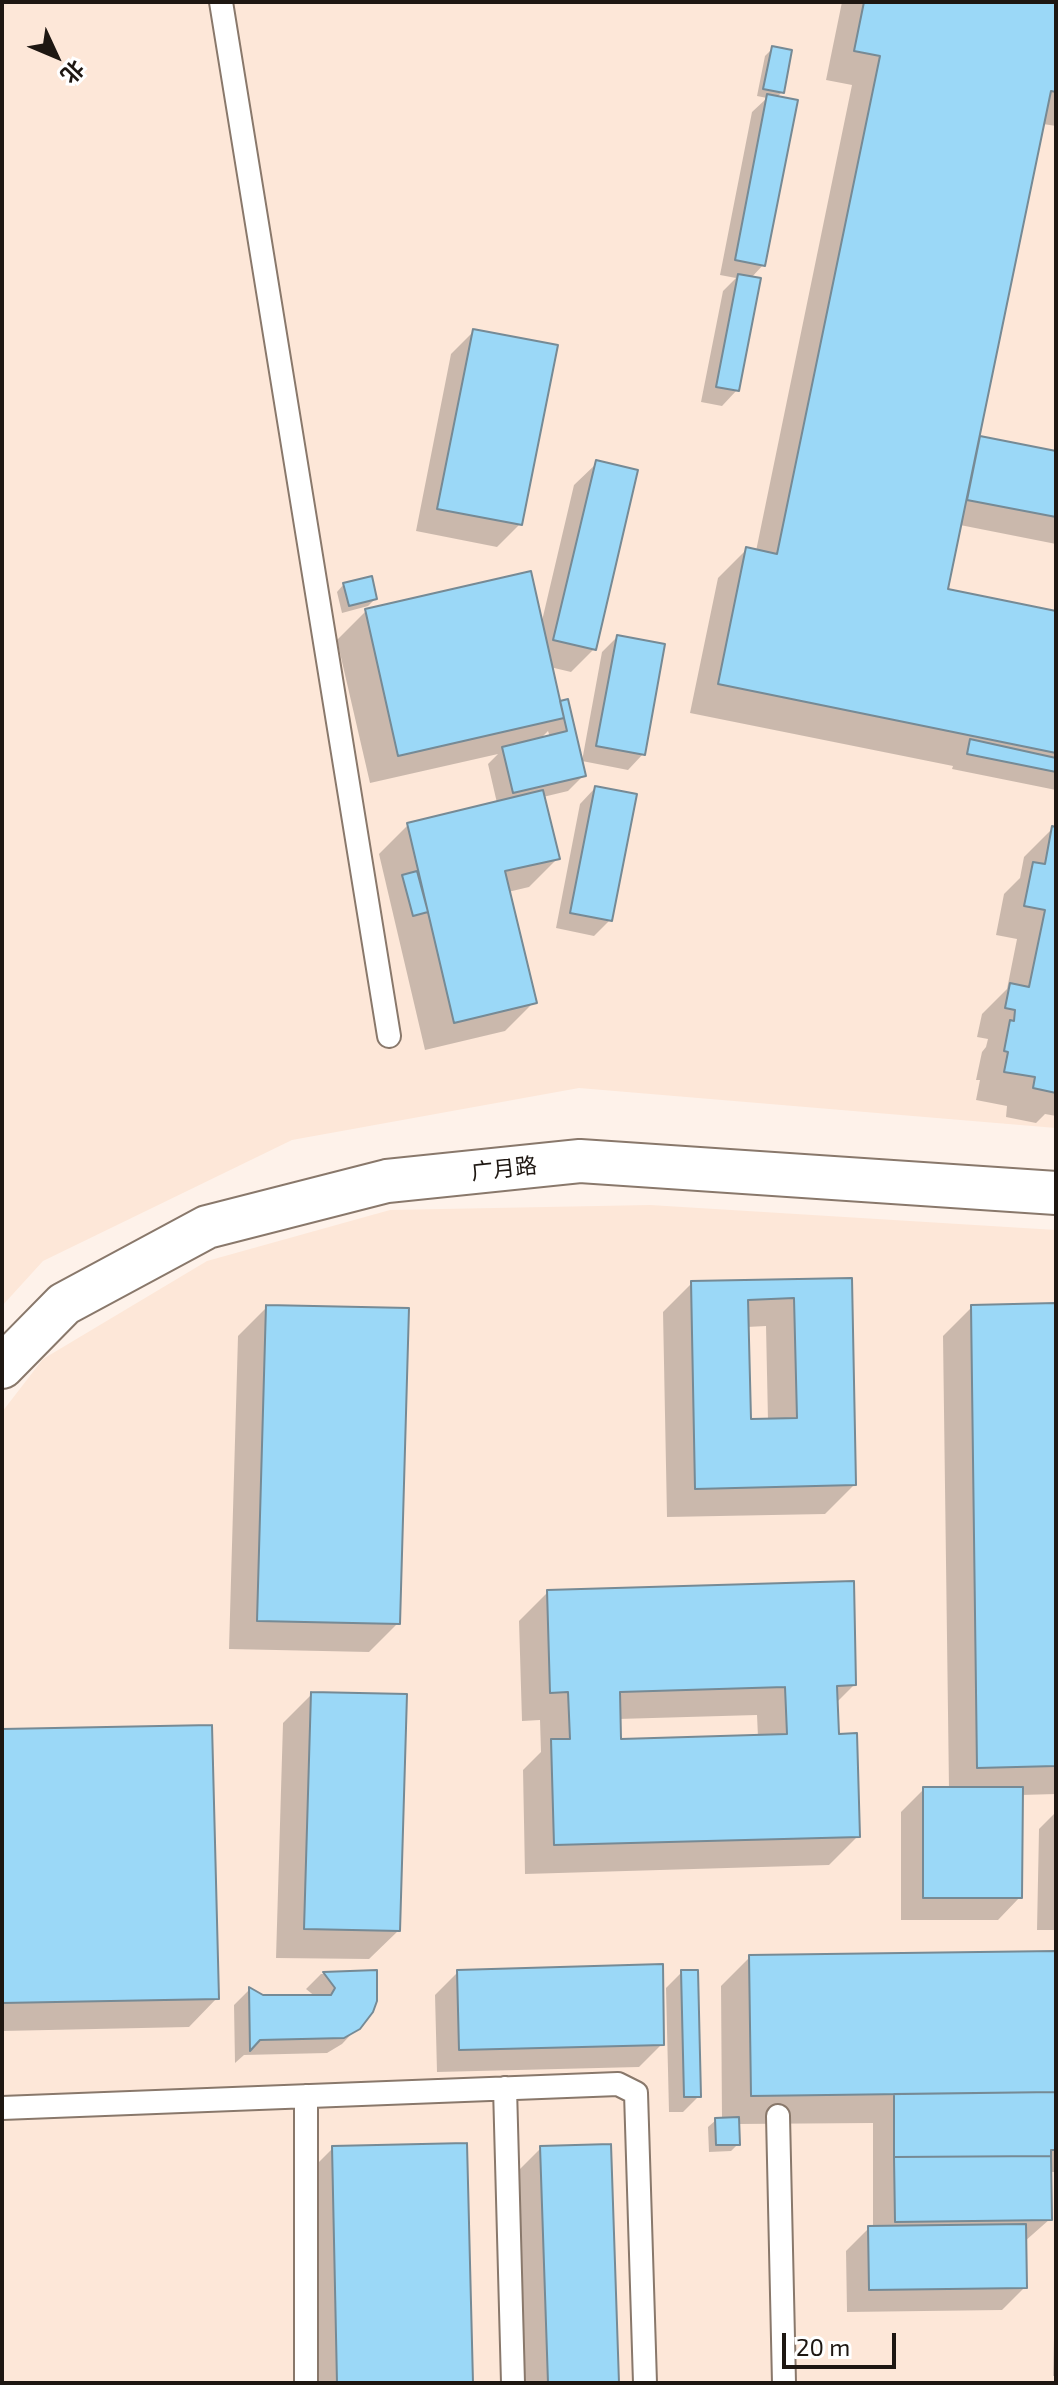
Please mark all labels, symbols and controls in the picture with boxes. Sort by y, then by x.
north arrow [16,16,96,96]
text: 北 [56,56,90,90]
street label: 广月路 [470,1152,538,1186]
scale bar [786,2317,900,2367]
text: 20 m [796,2332,850,2361]

